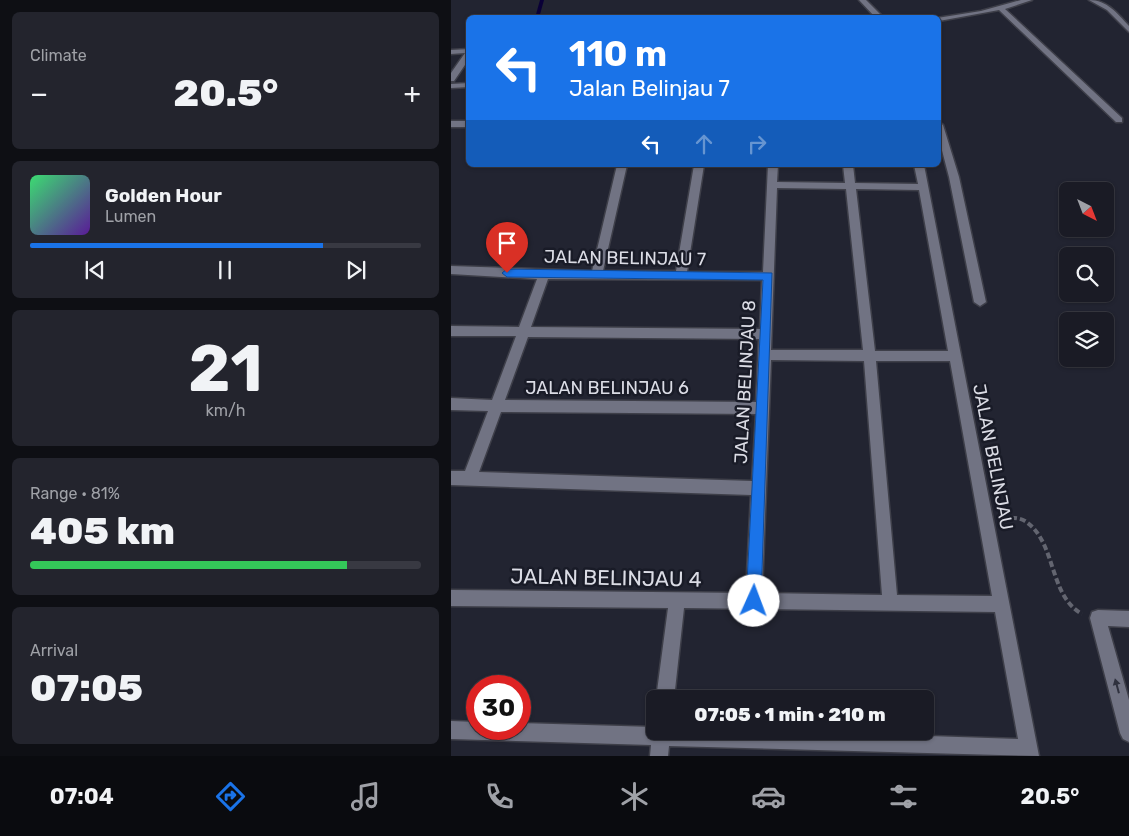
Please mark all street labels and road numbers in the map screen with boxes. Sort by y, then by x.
street label: JALAN BELINJAU 7 [544,246,706,270]
street label: JALAN BELINJAU 8 [730,299,760,465]
street label: JALAN BELINJAU 6 [525,377,689,399]
street label: JALAN BELINJAU [968,382,1018,532]
street label: JALAN BELINJAU 4 [510,563,702,592]

